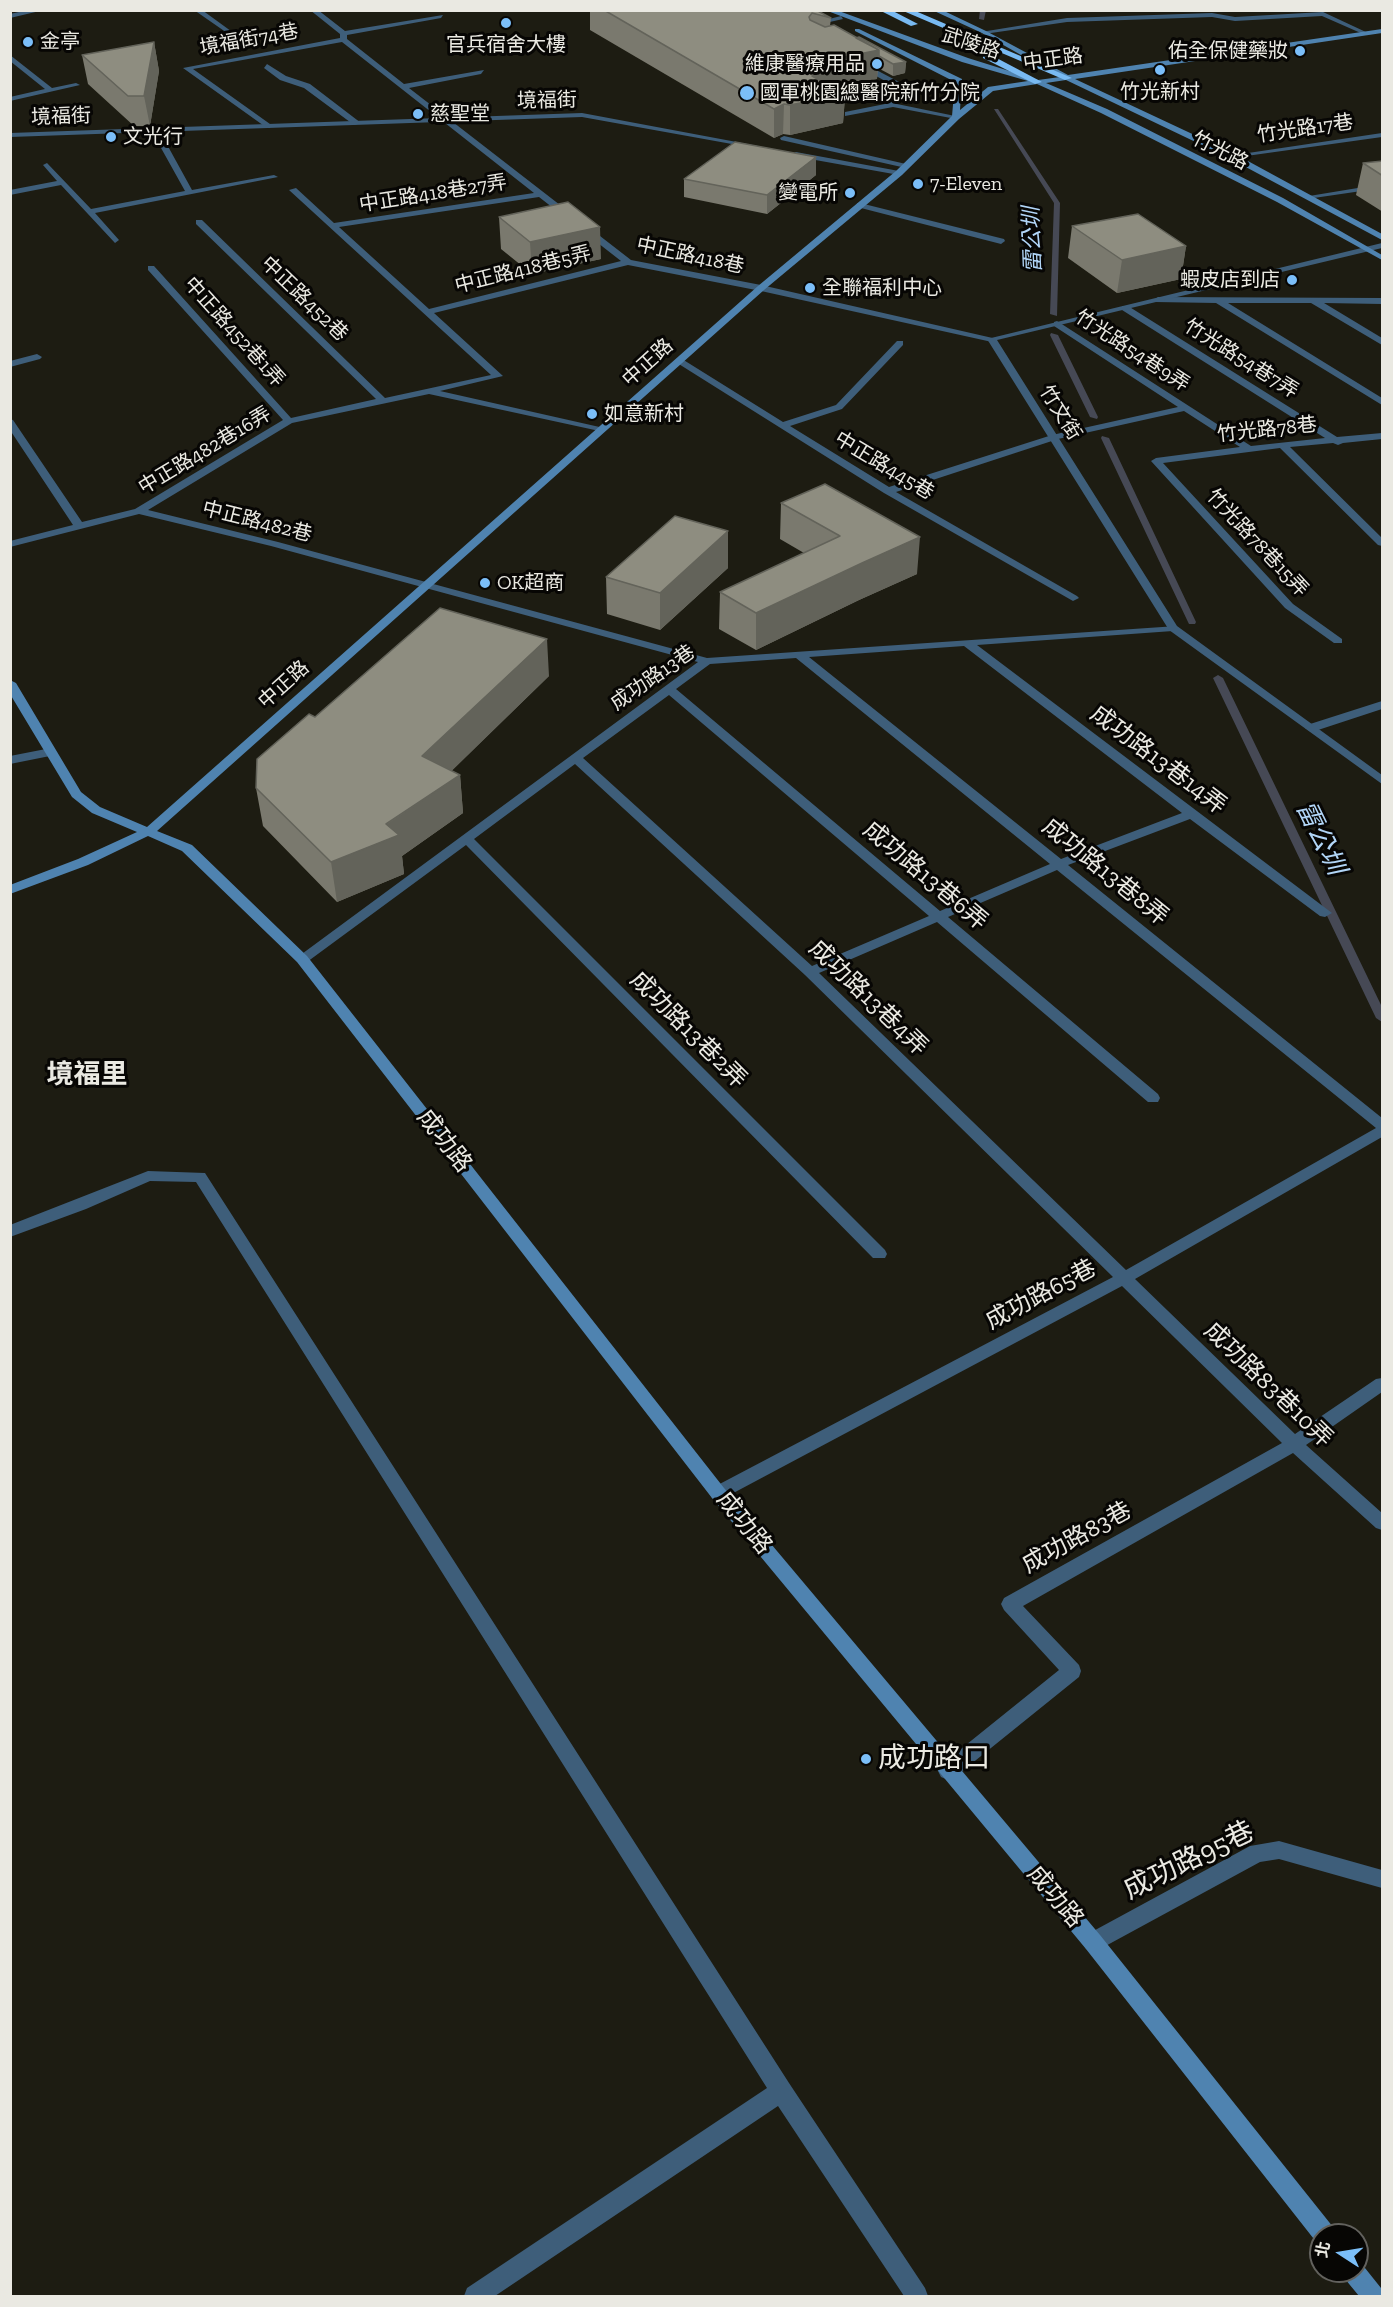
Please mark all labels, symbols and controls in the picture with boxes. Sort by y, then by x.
marker: 官兵宿舍大樓 [499,16,513,30]
street label: 境福街74巷 [198,20,300,60]
street label: 武陵路 [939,23,1003,65]
place label: 金亭 [40,30,80,54]
place label: 官兵宿舍大樓 [446,33,566,57]
marker: 金亭 [21,35,35,49]
place label: 佑全保健藥妝 [1168,39,1288,63]
street label: 中正路 [1022,44,1084,76]
marker: 佑全保健藥妝 [1293,44,1307,58]
place label: 維康醫療用品 [745,52,865,76]
marker: 維康醫療用品 [870,57,884,71]
marker: 竹光新村 [1153,63,1167,77]
place label: 竹光新村 [1120,80,1200,104]
place label: 國軍桃園總醫院新竹分院 [760,81,980,105]
marker: 國軍桃園總醫院新竹分院 [738,84,756,102]
street label: 境福街 [517,88,577,114]
place label: 慈聖堂 [430,102,490,126]
street label: 境福街 [31,104,91,130]
marker: 慈聖堂 [411,107,425,121]
street label: 竹光路17巷 [1255,110,1355,148]
place label: 文光行 [123,125,183,149]
street label: 竹光路 [1188,127,1252,175]
marker: 文光行 [104,130,118,144]
street label: 中正路418巷27弄 [358,170,508,218]
place label: 7-Eleven [930,172,1002,196]
marker: 7-Eleven [911,177,925,191]
place label: 變電所 [778,181,838,205]
marker: 變電所 [843,186,857,200]
water label: 雷公圳 [1019,207,1047,273]
street label: 中正路418巷 [634,233,746,279]
street label: 中正路418巷5弄 [452,241,594,299]
street label: 中正路452巷 [256,252,352,346]
place label: 蝦皮店到店 [1180,268,1280,292]
street label: 中正路452巷1弄 [179,272,289,392]
marker: 蝦皮店到店 [1285,273,1299,287]
place label: 全聯福利中心 [822,276,942,300]
marker: 全聯福利中心 [803,281,817,295]
street label: 竹光路54巷9弄 [1070,305,1194,397]
street label: 竹光路54巷7弄 [1179,314,1303,404]
street label: 中正路 [618,334,678,392]
street label: 竹文街 [1034,381,1086,445]
street label: 中正路482巷16弄 [134,402,276,500]
place label: 如意新村 [604,402,684,426]
marker: 如意新村 [585,407,599,421]
street label: 竹光路78巷 [1216,413,1318,447]
street label: 中正路445巷 [830,427,938,505]
street label: 竹光路78巷15弄 [1201,484,1313,602]
street label: 中正路482巷 [200,497,314,547]
place label: OK超商 [497,571,564,595]
marker: OK超商 [478,576,492,590]
street label: 成功路13巷 [606,640,700,716]
street label: 中正路 [254,656,314,714]
street label: 成功路13巷14弄 [1084,699,1232,821]
water label: 雷公圳 [1289,796,1351,880]
street label: 成功路13巷8弄 [1036,812,1174,932]
street label: 成功路13巷6弄 [857,816,993,936]
street label: 成功路13巷4弄 [803,934,933,1062]
street label: 成功路13巷2弄 [624,966,752,1094]
district label: 境福里 [47,1059,127,1091]
street label: 成功路 [410,1104,478,1178]
street label: 成功路65巷 [981,1254,1101,1336]
street label: 成功路83巷10弄 [1198,1316,1338,1454]
street label: 成功路 [710,1486,778,1560]
street label: 成功路83巷 [1017,1496,1137,1580]
place label: 成功路口 [878,1742,990,1776]
marker: 成功路口 [859,1752,873,1766]
street label: 成功路95巷 [1118,1815,1260,1907]
street label: 成功路 [1021,1860,1089,1934]
north arrow [1309,2223,1369,2283]
text: 北 [1312,2240,1334,2259]

